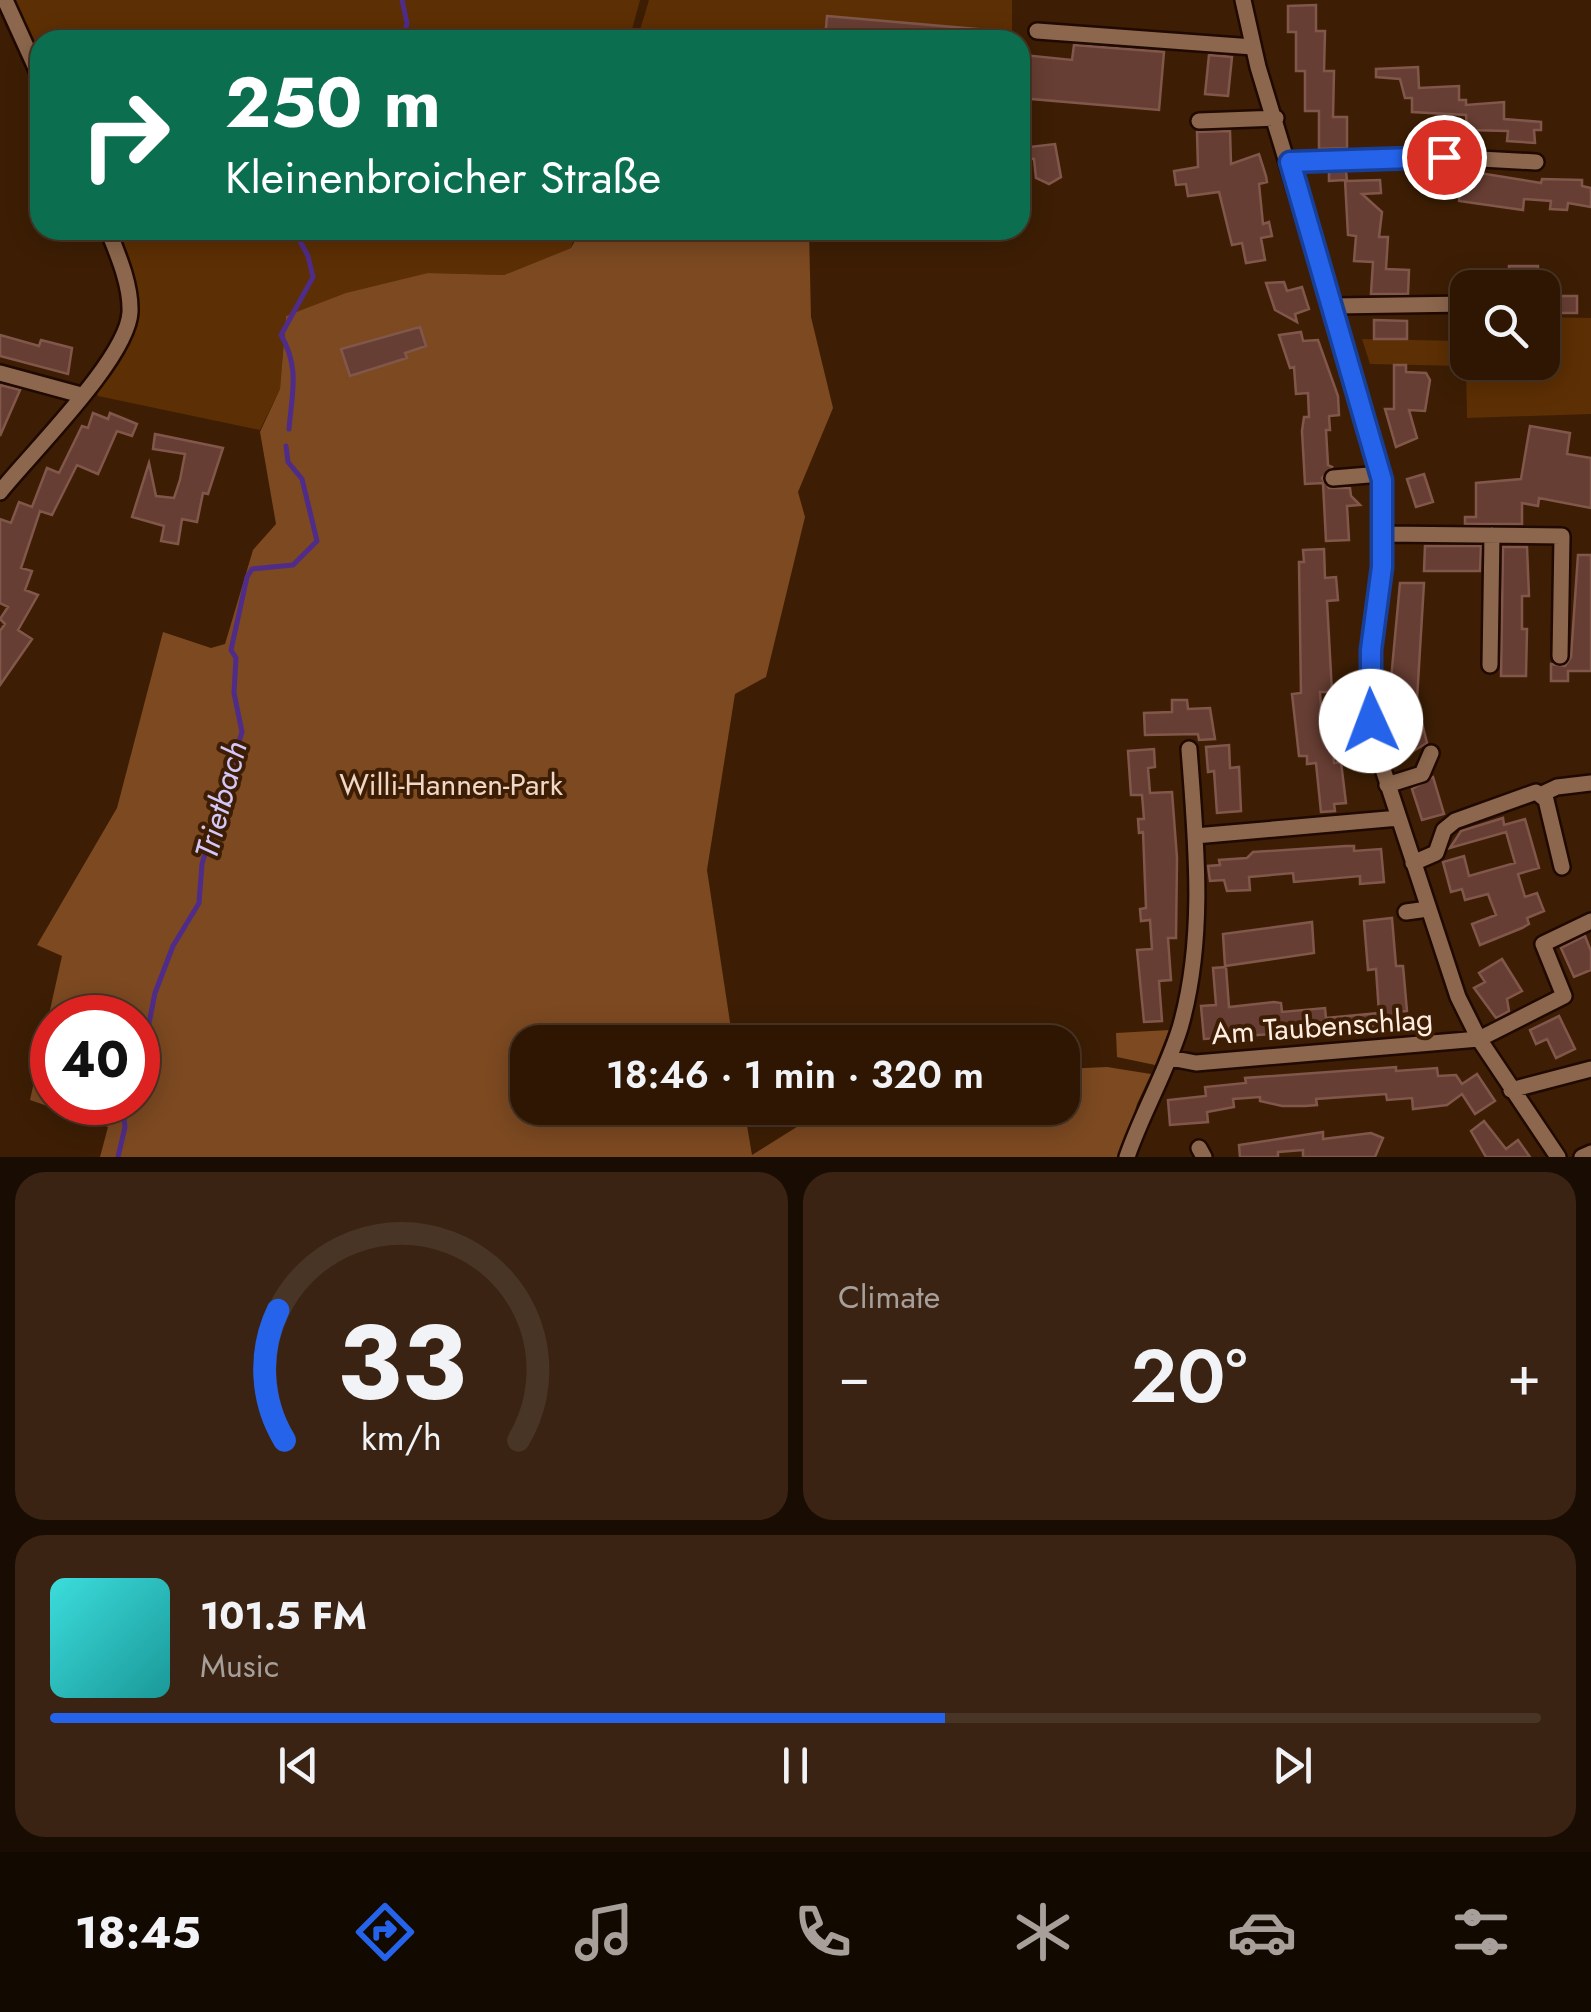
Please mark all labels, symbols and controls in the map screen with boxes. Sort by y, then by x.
text: 250 m [225,52,441,153]
icon: right [60,70,190,200]
pin [1402,115,1487,200]
icon: arrive [1417,130,1472,185]
text: Kleinenbroicher Straße [225,145,661,210]
map controls [1450,270,1560,380]
button: search [1450,270,1560,380]
position arrow [1319,669,1423,773]
water label: Trietbach [183,736,259,864]
park label: Willi-Hannen-Park [339,763,564,806]
speed limit sign: 40 [30,995,160,1125]
street label: Am Taubenschlag [1210,997,1434,1055]
text: 18:46 · 1 min · 320 m [606,1047,984,1102]
text: Climate [838,1274,940,1320]
text: 33 [337,1287,466,1437]
text: 20° [1130,1322,1247,1430]
text: − [838,1336,870,1416]
text: + [1507,1336,1541,1416]
text: km/h [361,1412,442,1463]
text: 101.5 FM [200,1588,367,1643]
text: Music [200,1643,279,1689]
icon: previous [271,1738,326,1793]
icon: pause [768,1738,823,1793]
icon: next [1265,1738,1320,1793]
icon: directions [350,1897,420,1967]
icon: music [569,1897,639,1967]
icon: phone [788,1897,858,1967]
icon: climate [1008,1897,1078,1967]
icon: car [1227,1897,1297,1967]
icon: filters [1446,1897,1516,1967]
text: 18:45 [75,1900,201,1965]

